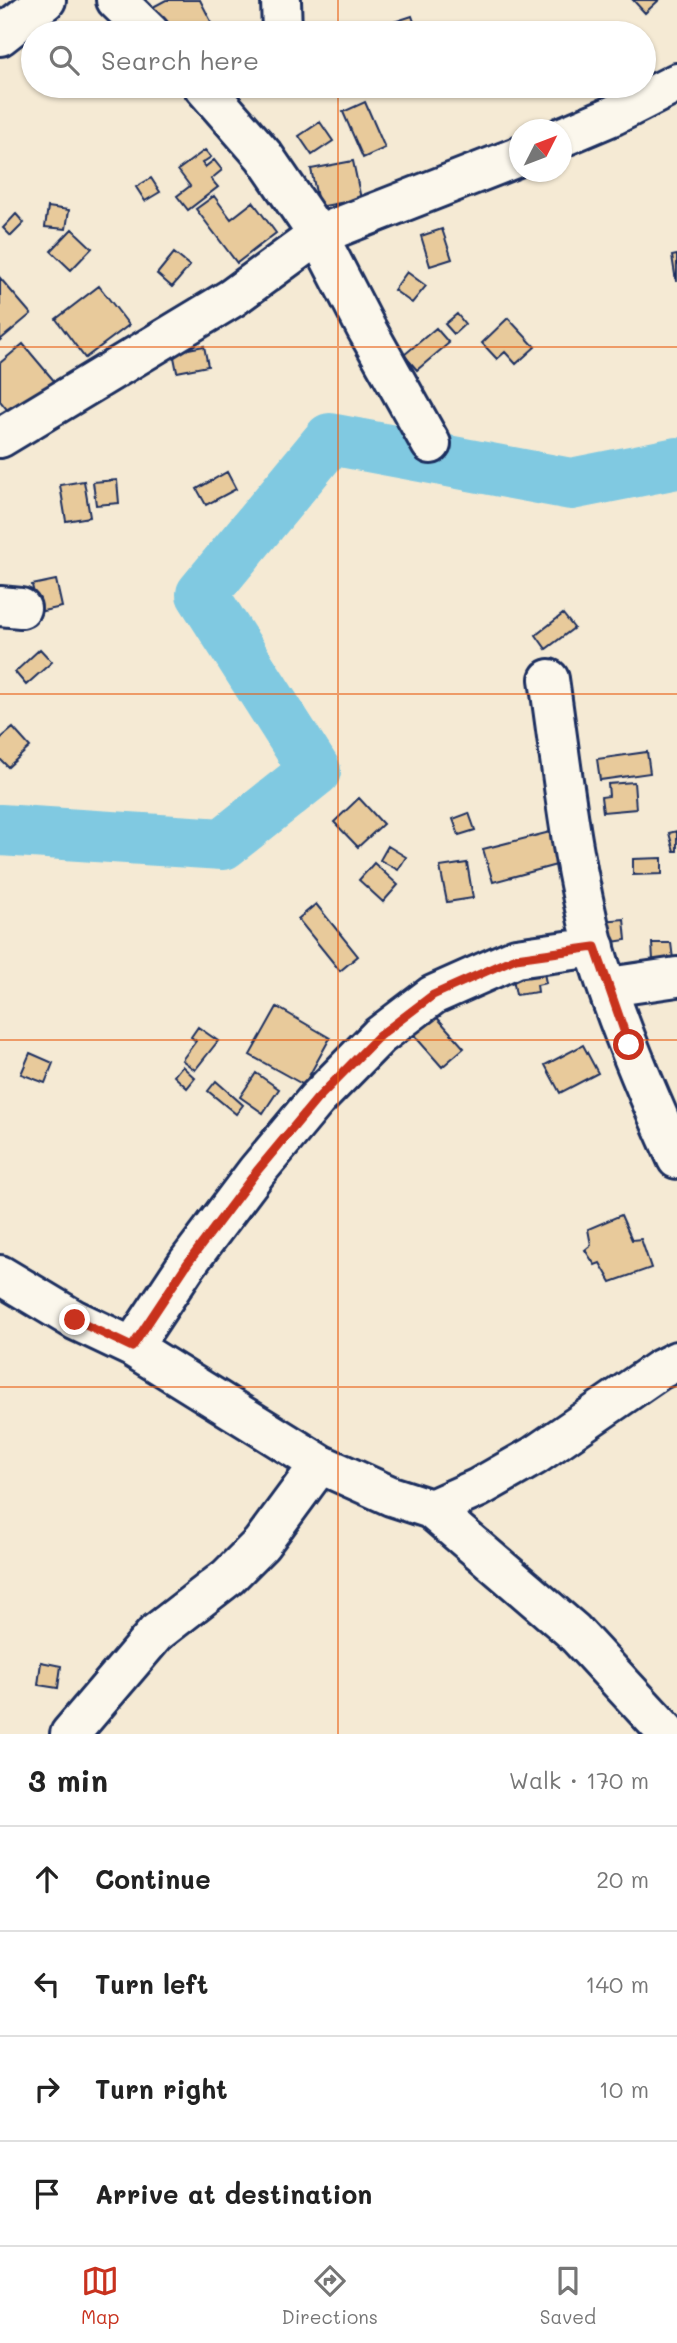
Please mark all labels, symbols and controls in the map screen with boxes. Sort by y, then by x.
search box [21,21,656,98]
icon: search [45,41,83,79]
text: Search here [101,43,259,77]
north arrow [509,119,572,182]
route start [613,1029,644,1060]
route end [59,1304,90,1335]
text: 3 min [28,1760,108,1800]
text: Walk · 170 m [509,1765,649,1795]
icon: ahead [28,1860,66,1898]
text: Continue [95,1862,211,1896]
text: 20 m [596,1864,649,1894]
icon: left [28,1965,66,2003]
text: Turn left [95,1967,208,2001]
text: 140 m [585,1969,649,1999]
icon: right [28,2070,66,2108]
text: Turn right [95,2072,228,2106]
text: 10 m [599,2074,649,2104]
icon: arrive [28,2175,66,2213]
text: Arrive at destination [95,2177,372,2211]
tab: Map [81,2262,120,2329]
tab: Directions [281,2262,378,2329]
tab: Saved [540,2262,596,2329]

